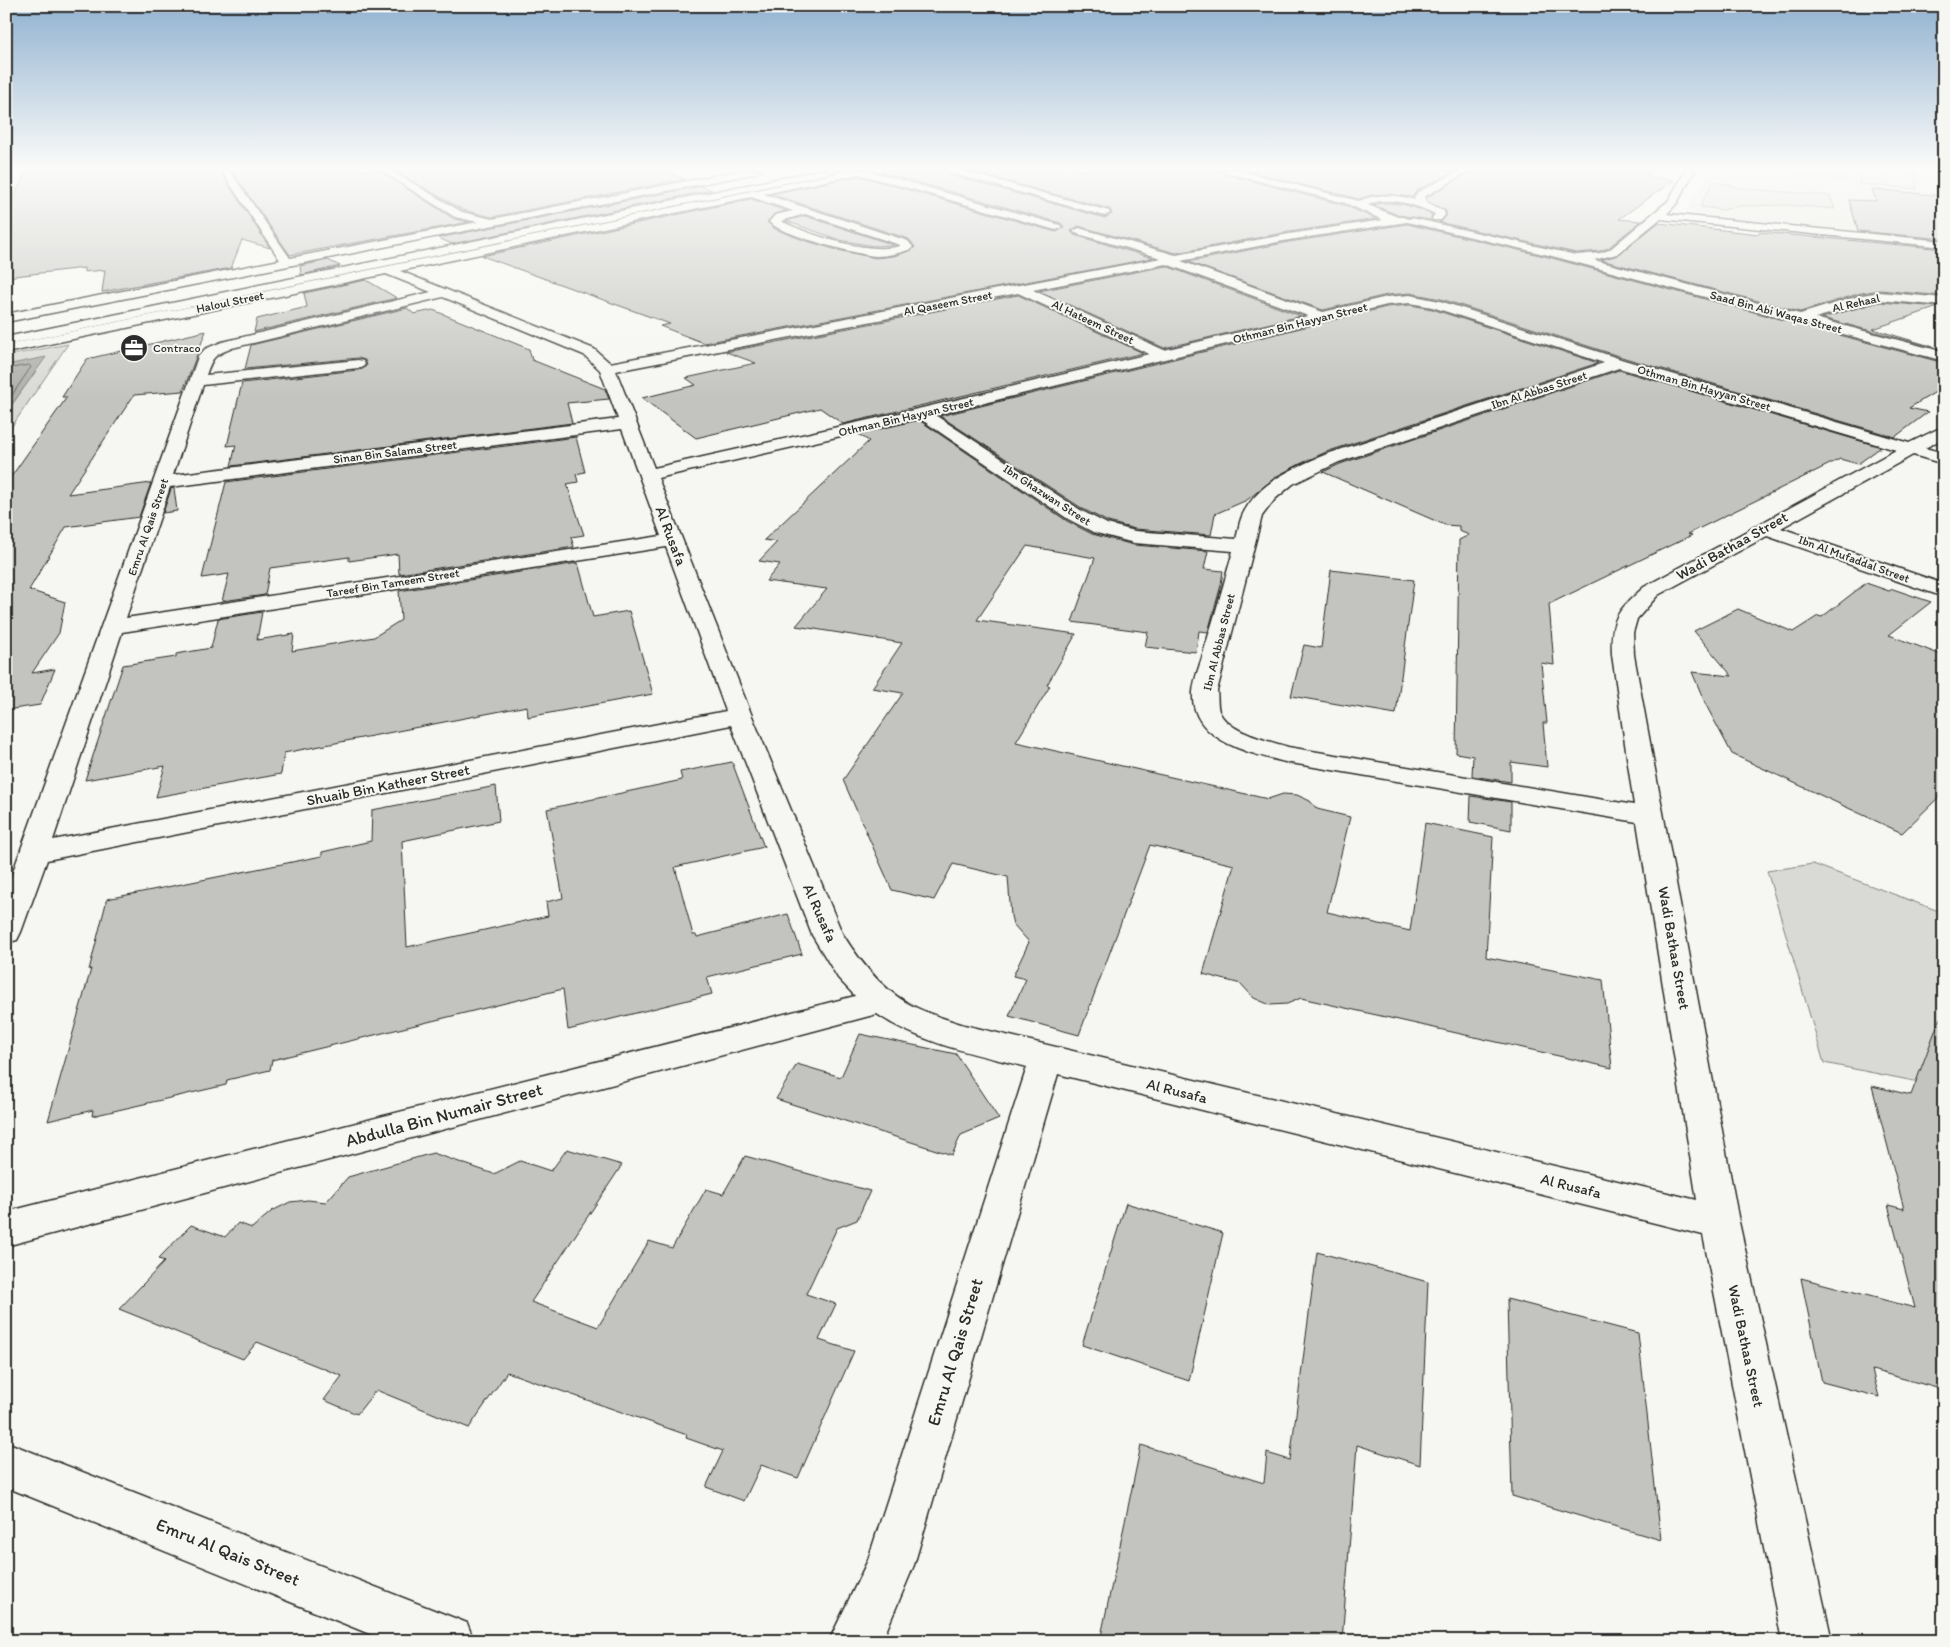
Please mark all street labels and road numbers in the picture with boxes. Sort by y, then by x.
street label: Al Qaseem Street [902,287,994,318]
street label: Haloul Street [195,288,266,316]
street label: Saad Bin Abi Waqas Street [1708,288,1844,337]
street label: Al Rehaal [1831,291,1882,315]
street label: Al Hateem Street [1050,297,1137,347]
street label: Othman Bin Hayyan Street [1231,299,1369,347]
street label: Othman Bin Hayyan Street [1636,362,1773,414]
street label: Ibn Al Abbas Street [1489,368,1589,412]
street label: Othman Bin Hayyan Street [837,395,975,439]
street label: Sinan Bin Salama Street [332,437,458,467]
street label: Ibn Ghazwan Street [1001,461,1094,529]
street label: Emru Al Qais Street [125,476,171,577]
street label: Al Rusafa [651,504,691,568]
street label: Wadi Bathaa Street [1673,508,1791,584]
street label: Ibn Al Mufaddal Street [1797,532,1912,586]
street label: Tareef Bin Tameem Street [326,566,461,600]
street label: Ibn Al Abbas Street [1200,591,1238,692]
street label: Shuaib Bin Katheer Street [305,760,472,810]
street label: Al Rusafa [799,881,841,945]
street label: Wadi Bathaa Street [1654,885,1694,1011]
street label: Al Rusafa [1145,1075,1210,1107]
street label: Abdulla Bin Numair Street [343,1078,545,1152]
street label: Al Rusafa [1539,1170,1604,1202]
street label: Emru Al Qais Street [922,1275,988,1428]
street label: Wadi Bathaa Street [1724,1283,1768,1409]
street label: Emru Al Qais Street [153,1513,303,1591]

